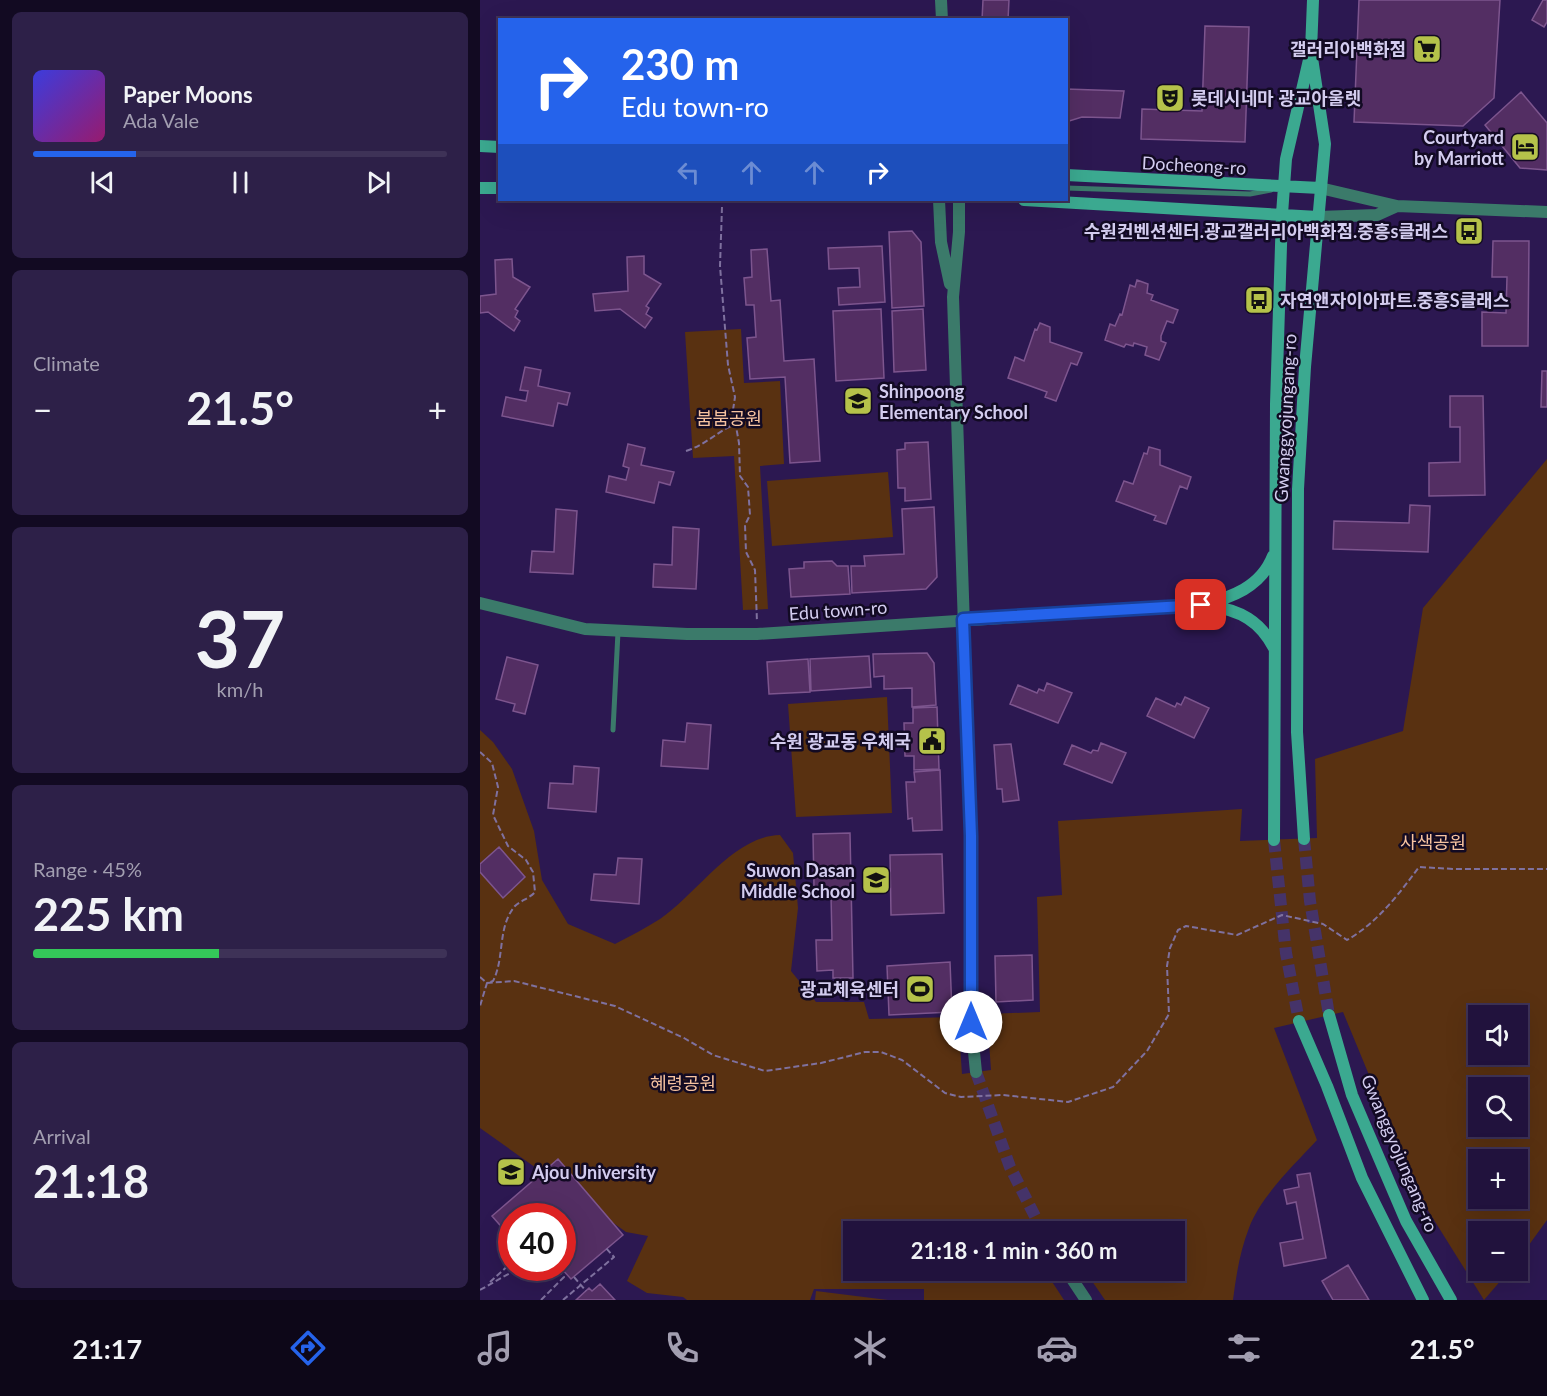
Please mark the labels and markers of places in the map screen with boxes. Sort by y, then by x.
supermarket icon: 갤러리아백화점 [1411,33,1443,65]
place label: 갤러리아백화점 [1290,38,1406,60]
theatre icon: 롯데시네마 광교아울렛 [1154,82,1186,114]
place label: 롯데시네마 광교아울렛 [1191,87,1361,109]
place label: Courtyard by Marriott [1414,126,1504,169]
hotel icon: Courtyard by Marriott [1509,131,1541,163]
bus stop icon: 수원컨벤션센터.광교갤러리아백화점.중흥s클래스 [1453,215,1485,247]
place label: 수원컨벤션센터.광교갤러리아백화점.중흥s클래스 [1084,220,1448,242]
bus stop icon: 자연앤자이아파트.중흥S클래스 [1243,284,1275,316]
place label: 자연앤자이아파트.중흥S클래스 [1280,289,1509,311]
place label: Shinpoong Elementary School [879,380,1028,423]
school or university icon: Shinpoong Elementary School [842,385,874,417]
pin [1175,579,1226,630]
public building icon: 수원 광교동 우체국 [916,725,948,757]
place label: 수원 광교동 우체국 [770,730,911,752]
place label: Suwon Dasan Middle School [741,859,855,902]
school or university icon: Suwon Dasan Middle School [860,864,892,896]
sports icon: 광교체육센터 [904,973,936,1005]
place label: 광교체육센터 [800,978,899,1000]
school or university icon: Ajou University [495,1156,527,1188]
place label: Ajou University [531,1161,656,1183]

